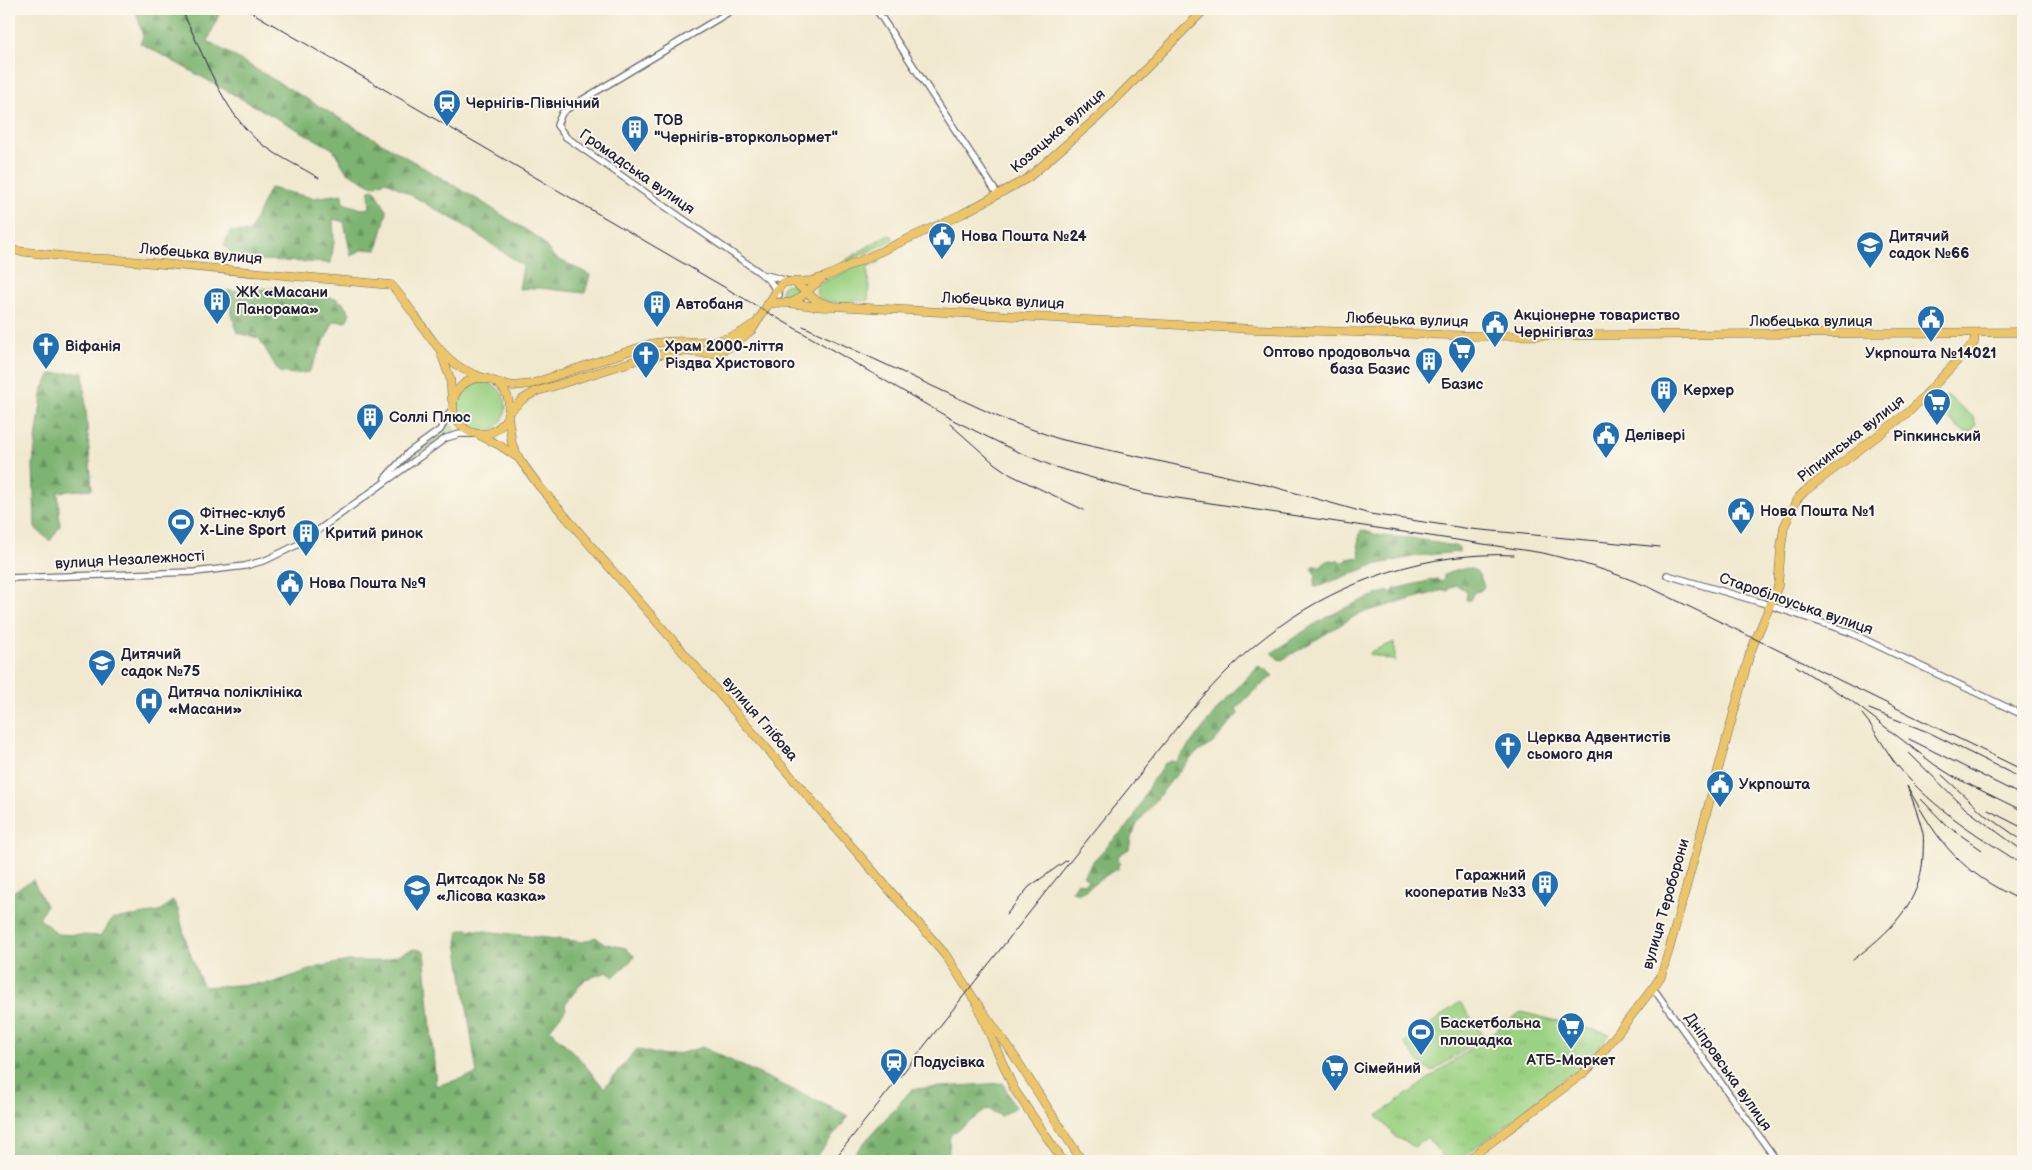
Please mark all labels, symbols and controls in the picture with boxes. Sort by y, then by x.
street label: Козацька вулиця [1007,85,1109,177]
station icon: Чернігів-Північний [432,88,462,127]
place label: Чернігів-Північний [466,94,600,113]
place label: ТОВ "Чернігів-вторкольормет" [654,111,838,147]
building icon: ТОВ "Чернігів-вторкольормет" [620,114,650,153]
street label: Громадська вулиця [576,125,698,219]
public building icon: Нова Пошта №24 [927,221,957,260]
place label: Нова Пошта №24 [961,227,1087,246]
place label: Дитячий садок №66 [1889,227,1969,263]
school or university icon: Дитячий садок №66 [1855,230,1885,269]
street label: Любецька вулиця [138,239,263,269]
place label: ЖК «Масани Панорама» [236,283,328,319]
building icon: ЖК «Масани Панорама» [202,286,232,325]
street label: Любецька вулиця [940,288,1065,314]
building icon: Автобаня [642,289,672,328]
place label: Автобаня [675,295,743,314]
public building icon: Укрпошта №14021 [1916,304,1946,343]
place label: Акціонерне товариство Чернігівгаз [1513,306,1680,342]
street label: Любецька вулиця [1344,308,1469,332]
public building icon: Акціонерне товариство Чернігівгаз [1480,309,1510,348]
street label: Любецька вулиця [1748,312,1873,331]
church icon: Віфанія [31,331,61,370]
supermarket icon: Базис [1447,335,1477,374]
place label: Віфанія [65,337,121,356]
place label: Храм 2000-ліття Різдва Христового [664,337,795,373]
church icon: Храм 2000-ліття Різдва Христового [631,340,661,379]
place label: Оптово продовольча база Базис [1263,343,1410,379]
place label: Укрпошта №14021 [1865,344,1997,363]
building icon: Оптово продовольча база Базис [1414,346,1444,385]
place label: Базис [1441,375,1484,394]
building icon: Керхер [1649,375,1679,414]
place label: Керхер [1683,381,1734,400]
supermarket icon: Ріпкинський [1922,387,1952,426]
street label: Ріпкинська вулиця [1794,391,1908,487]
building icon: Соллі Плюс [355,402,385,441]
place label: Соллі Плюс [389,408,471,427]
public building icon: Делівері [1591,420,1621,459]
place label: Делівері [1625,426,1685,445]
place label: Ріпкинський [1893,427,1981,446]
public building icon: Нова Пошта №1 [1726,496,1756,535]
place label: Нова Пошта №1 [1760,502,1875,521]
place label: Фітнес-клуб X-Line Sport [200,504,286,540]
sports icon: Фітнес-клуб X-Line Sport [166,507,196,546]
building icon: Критий ринок [291,518,321,557]
place label: Критий ринок [325,524,424,543]
street label: вулиця Незалежності [55,547,205,573]
public building icon: Нова Пошта №9 [275,568,305,607]
street label: Старобілоуська вулиця [1717,569,1875,639]
place label: Нова Пошта №9 [309,574,426,593]
place label: Дитячий садок №75 [121,645,200,681]
school or university icon: Дитячий садок №75 [87,648,117,687]
street label: вулиця Глібова [718,673,802,765]
place label: Дитяча поліклініка «Масани» [168,683,303,719]
hospital icon: Дитяча поліклініка «Масани» [134,686,164,725]
place label: Церква Адвентистів сьомого дня [1527,728,1671,764]
church icon: Церква Адвентистів сьомого дня [1493,731,1523,770]
public building icon: Укрпошта [1705,769,1735,808]
place label: Укрпошта [1739,775,1810,794]
street label: вулиця Тероборони [1638,836,1694,972]
place label: Гаражний кооператив №33 [1405,866,1526,902]
building icon: Гаражний кооператив №33 [1530,869,1560,908]
place label: Дитсадок № 58 «Лісова казка» [436,870,547,906]
school or university icon: Дитсадок № 58 «Лісова казка» [402,873,432,912]
street label: Дніпровська вулиця [1680,1009,1776,1135]
supermarket icon: АТБ-Маркет [1556,1011,1586,1050]
place label: Баскетбольна площадка [1440,1014,1541,1050]
sports icon: Баскетбольна площадка [1406,1017,1436,1056]
station icon: Подусівка [879,1047,909,1086]
place label: АТБ-Маркет [1526,1051,1616,1070]
place label: Подусівка [913,1053,985,1072]
supermarket icon: Сімейний [1320,1053,1350,1092]
place label: Сімейний [1354,1059,1421,1078]

